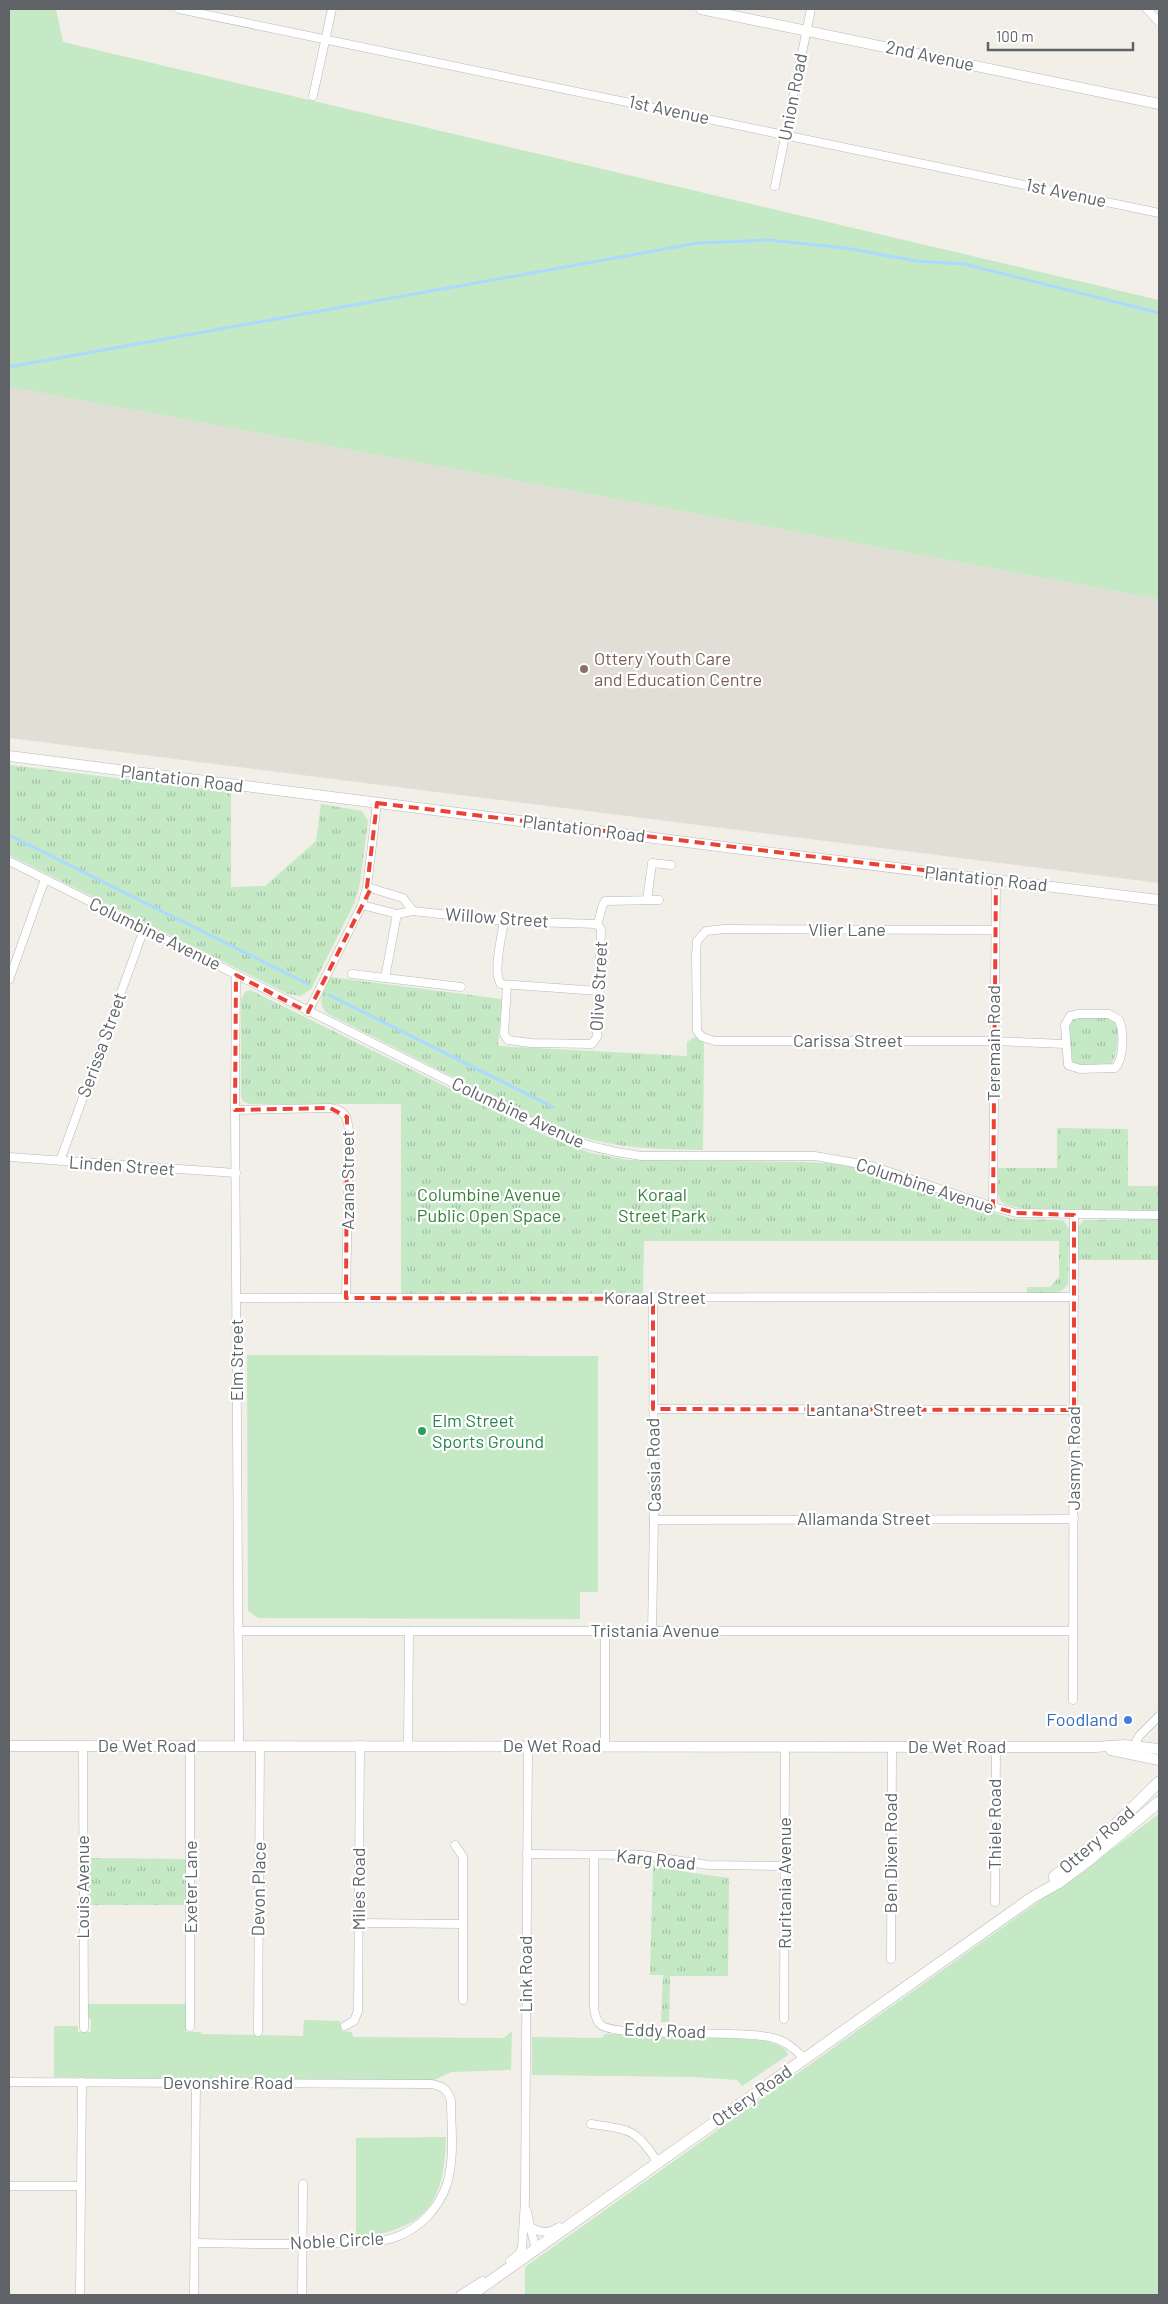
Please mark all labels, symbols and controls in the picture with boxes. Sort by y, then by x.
scale bar [988,20,1133,52]
text: 100 m [996,27,1034,45]
street label: 2nd Avenue [884,35,976,75]
street label: Union Road [773,51,811,143]
street label: 1st Avenue [627,90,712,128]
street label: 1st Avenue [1024,173,1109,211]
place label: Ottery Youth Care and Education Centre [594,647,762,690]
marker: Ottery Youth Care and Education Centre [578,663,590,675]
street label: Plantation Road [120,760,245,796]
street label: Plantation Road [522,810,647,846]
street label: Plantation Road [924,861,1049,895]
street label: Columbine Avenue [86,892,225,974]
street label: Willow Street [445,902,550,932]
street label: Vlier Lane [808,918,886,940]
street label: Olive Street [585,940,611,1032]
street label: Teremain Road [982,985,1004,1101]
street label: Serissa Street [72,989,130,1100]
street label: Carissa Street [793,1029,903,1051]
street label: Columbine Avenue [449,1072,588,1152]
street label: Azana Street [336,1130,358,1230]
street label: Linden Street [68,1150,176,1180]
street label: Columbine Avenue [854,1152,997,1218]
park label: Columbine Avenue Public Open Space [417,1183,561,1226]
park label: Koraal Street Park [618,1183,706,1226]
street label: Koraal Street [604,1286,706,1308]
street label: Elm Street [225,1319,247,1401]
street label: Lantana Street [806,1398,922,1420]
street label: Jasmyn Road [1062,1406,1084,1510]
place label: Elm Street Sports Ground [432,1409,544,1452]
street label: Cassia Road [641,1418,665,1512]
marker: Elm Street Sports Ground [416,1425,428,1437]
street label: Allamanda Street [797,1507,931,1529]
street label: Tristania Avenue [590,1619,720,1641]
place label: Foodland [1046,1708,1118,1730]
marker: Foodland [1122,1714,1134,1726]
street label: De Wet Road [98,1734,196,1756]
street label: De Wet Road [503,1734,601,1756]
street label: De Wet Road [908,1735,1006,1757]
street label: Thiele Road [983,1778,1005,1870]
street label: Ben Dixen Road [879,1793,901,1913]
street label: Ottery Road [1054,1801,1138,1878]
street label: Ruritania Avenue [773,1817,795,1949]
street label: Louis Avenue [71,1835,93,1939]
street label: Exeter Lane [179,1840,201,1934]
street label: Devon Place [246,1841,270,1937]
street label: Karg Road [615,1844,697,1874]
street label: Miles Road [347,1847,369,1931]
street label: Link Road [514,1936,536,2012]
street label: Eddy Road [624,2018,707,2042]
street label: Ottery Road [707,2060,796,2131]
street label: Devonshire Road [163,2071,293,2093]
street label: Noble Circle [289,2227,385,2253]

